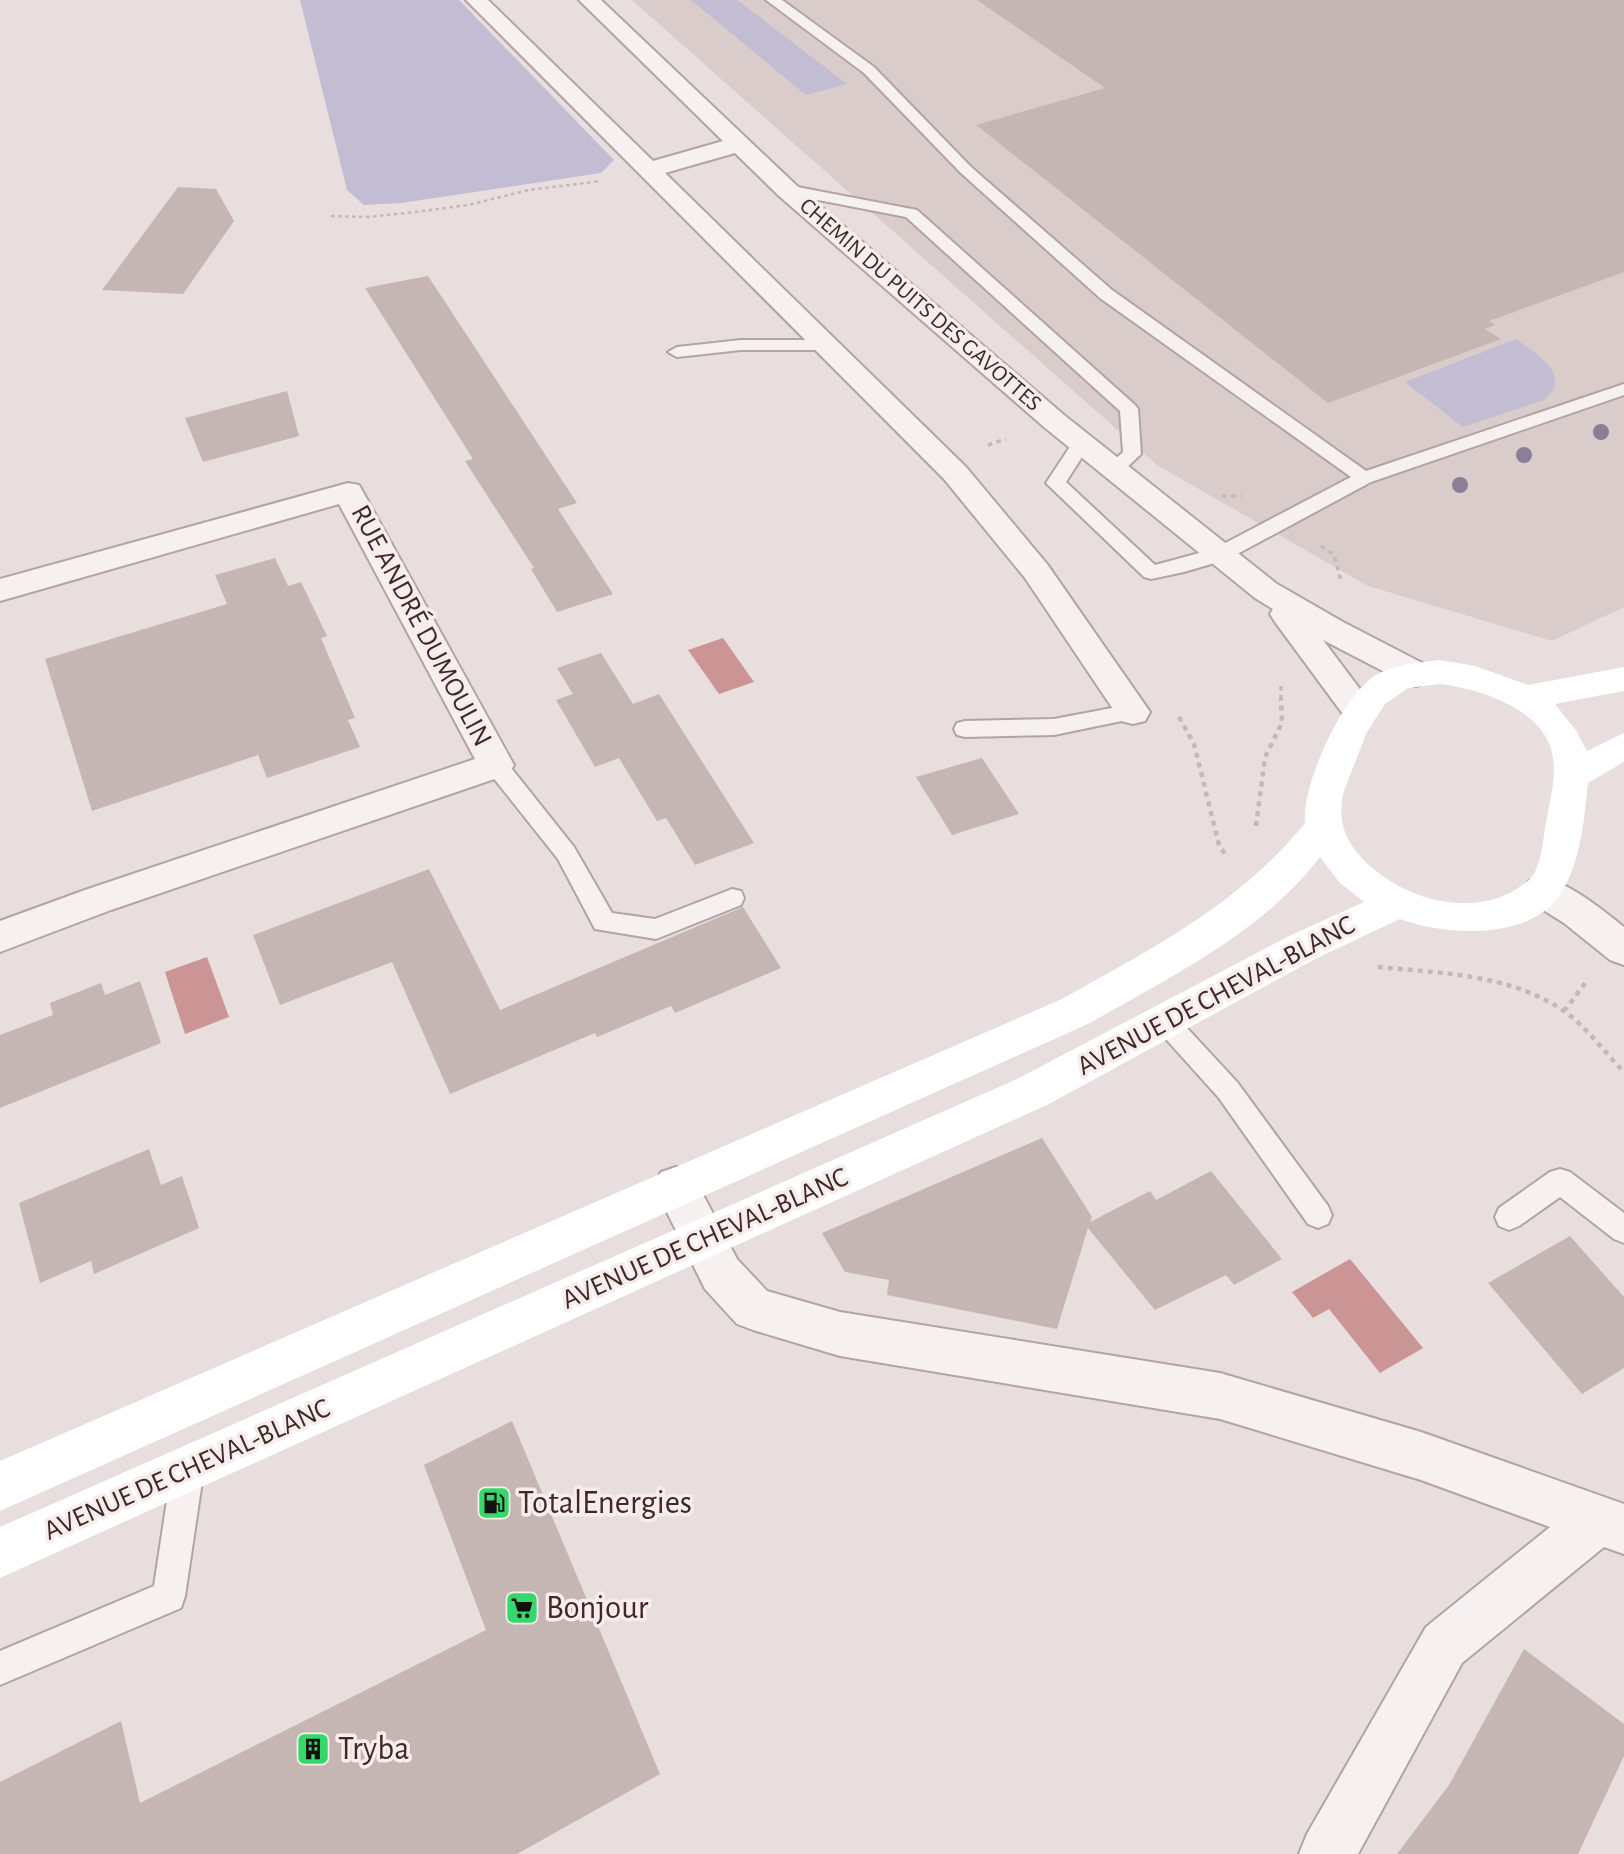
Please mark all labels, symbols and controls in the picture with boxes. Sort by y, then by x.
street label: CHEMIN DU PUITS DES GAVOTTES [795,194,1045,416]
street label: RUE ANDRÉ DUMOULIN [345,499,499,751]
street label: AVENUE DE CHEVAL-BLANC [1073,911,1359,1081]
street label: AVENUE DE CHEVAL-BLANC [558,1163,852,1315]
street label: AVENUE DE CHEVAL-BLANC [40,1394,334,1546]
fuel station icon: TotalEnergies [475,1484,513,1522]
place label: TotalEnergies [518,1487,692,1520]
supermarket icon: Bonjour [503,1589,541,1627]
place label: Bonjour [546,1592,649,1625]
building icon: Tryba [294,1730,332,1768]
place label: Tryba [338,1733,409,1766]

